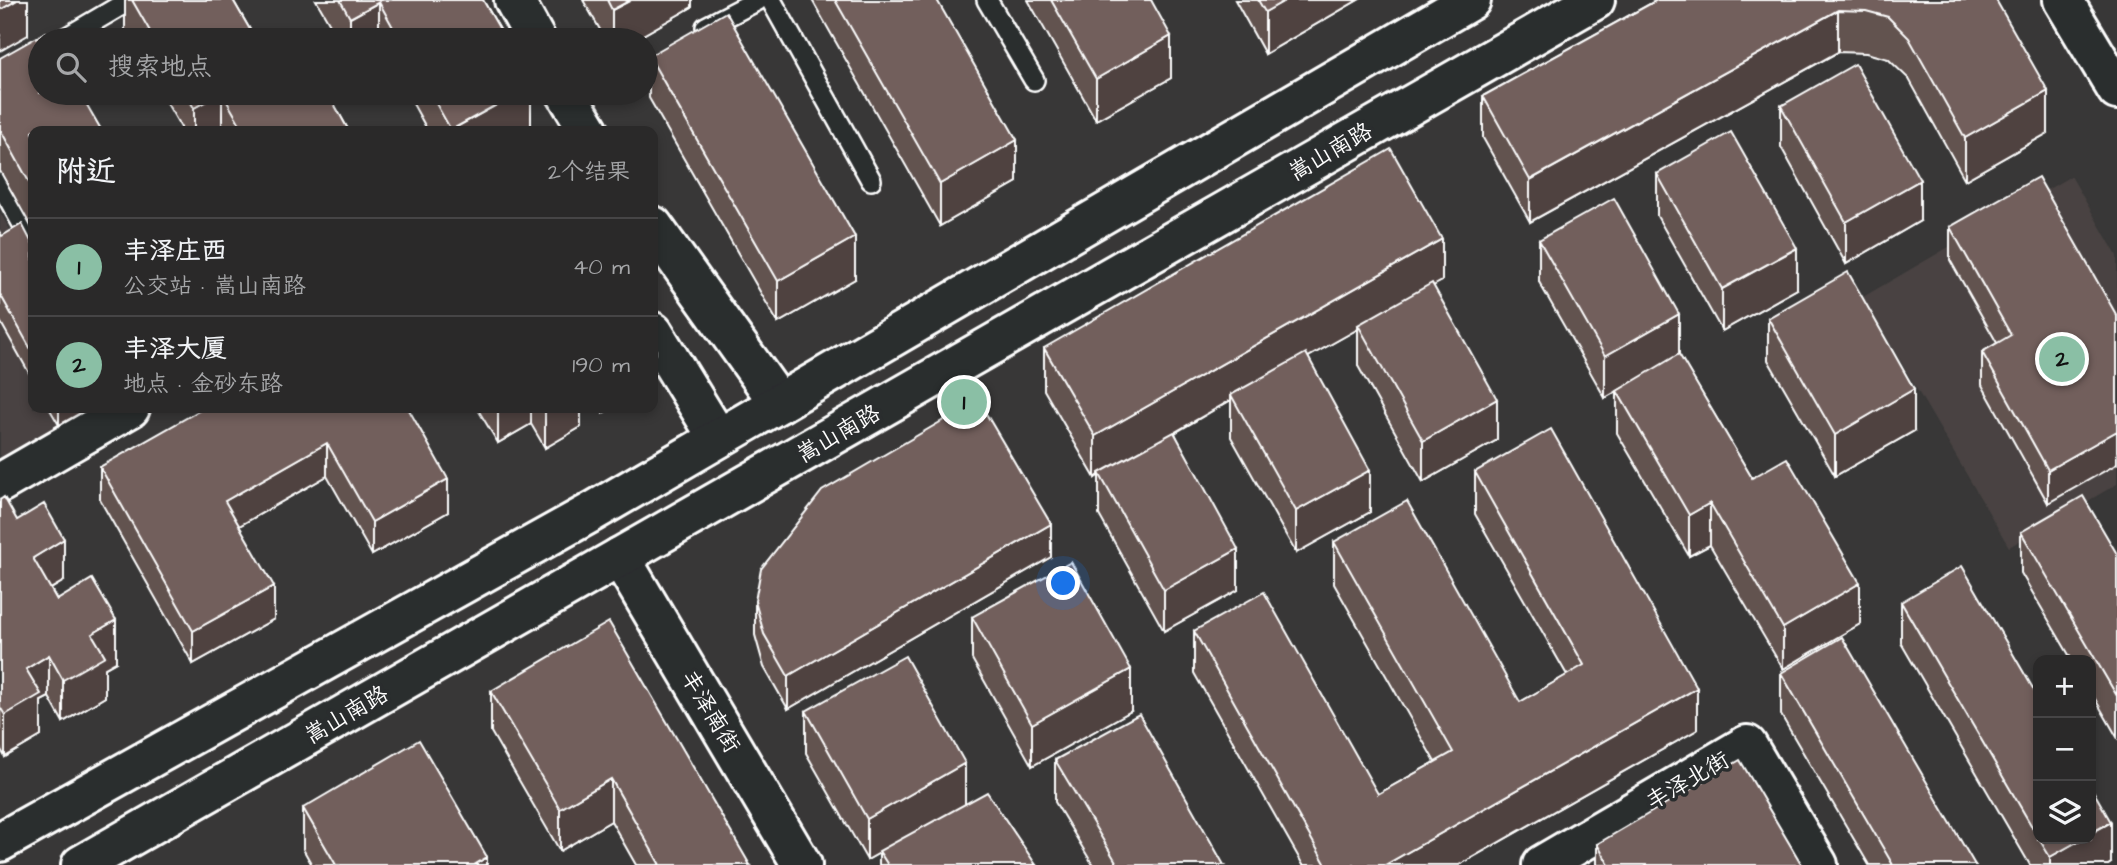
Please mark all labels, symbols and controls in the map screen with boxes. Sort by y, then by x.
search box [28,28,658,105]
icon: search [52,48,90,86]
text: 搜索地点 [108,49,212,85]
street label: 嵩山南路 [1283,115,1378,189]
text: 附近 [56,151,116,193]
text: 2个结果 [548,156,630,188]
text: 丰泽庄西 [123,233,227,269]
text: 1 [78,251,80,283]
text: 40 m [573,251,630,283]
text: 公交站 · 嵩山南路 [123,270,306,302]
text: 丰泽大厦 [123,331,227,367]
pin: 2 [2039,333,2085,385]
text: 2 [72,349,86,381]
text: 190 m [572,349,630,381]
text: 地点 · 金砂东路 [123,368,283,400]
pin: 1 [941,376,987,428]
street label: 嵩山南路 [791,397,886,471]
your location [1046,566,1080,600]
map controls [2033,655,2096,844]
button: + [2033,655,2096,718]
street label: 丰泽南街 [673,664,748,759]
street label: 嵩山南路 [299,678,394,752]
button: − [2033,718,2096,781]
street label: 丰泽北街 [1640,744,1735,818]
button: layers [2033,781,2096,844]

